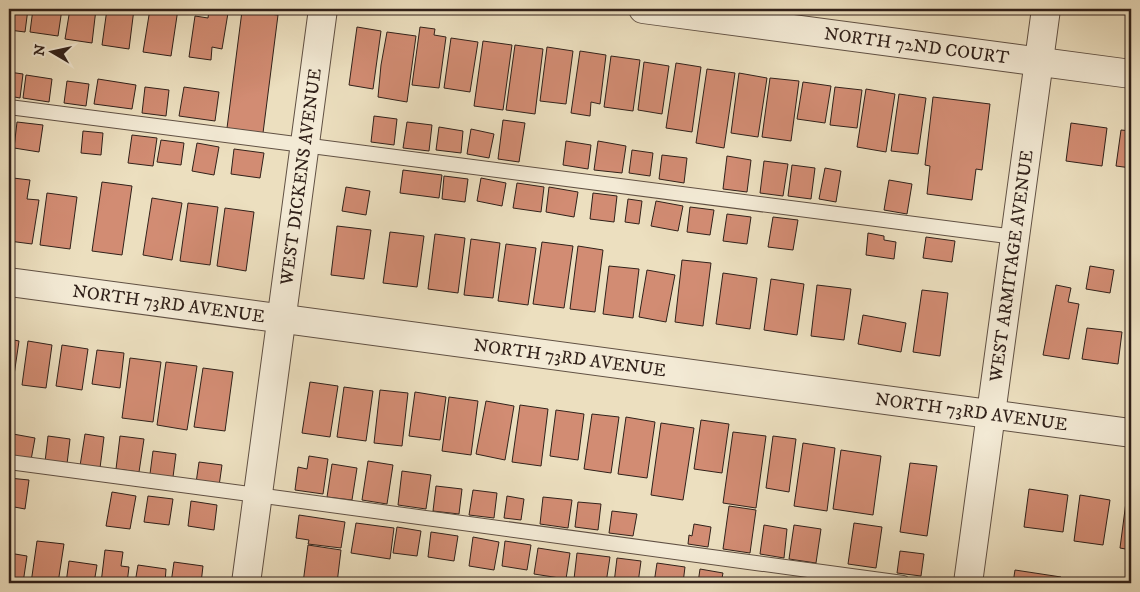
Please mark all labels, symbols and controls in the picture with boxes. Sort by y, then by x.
street label: NORTH 72ND COURT [823,23,1011,70]
north arrow [28,28,78,78]
text: N [30,43,50,57]
street label: WEST DICKENS AVENUE [276,67,327,288]
street label: WEST ARMITAGE AVENUE [985,149,1039,384]
street label: NORTH 73RD AVENUE [71,281,266,328]
street label: NORTH 73RD AVENUE [472,335,668,382]
street label: NORTH 73RD AVENUE [874,389,1069,436]

